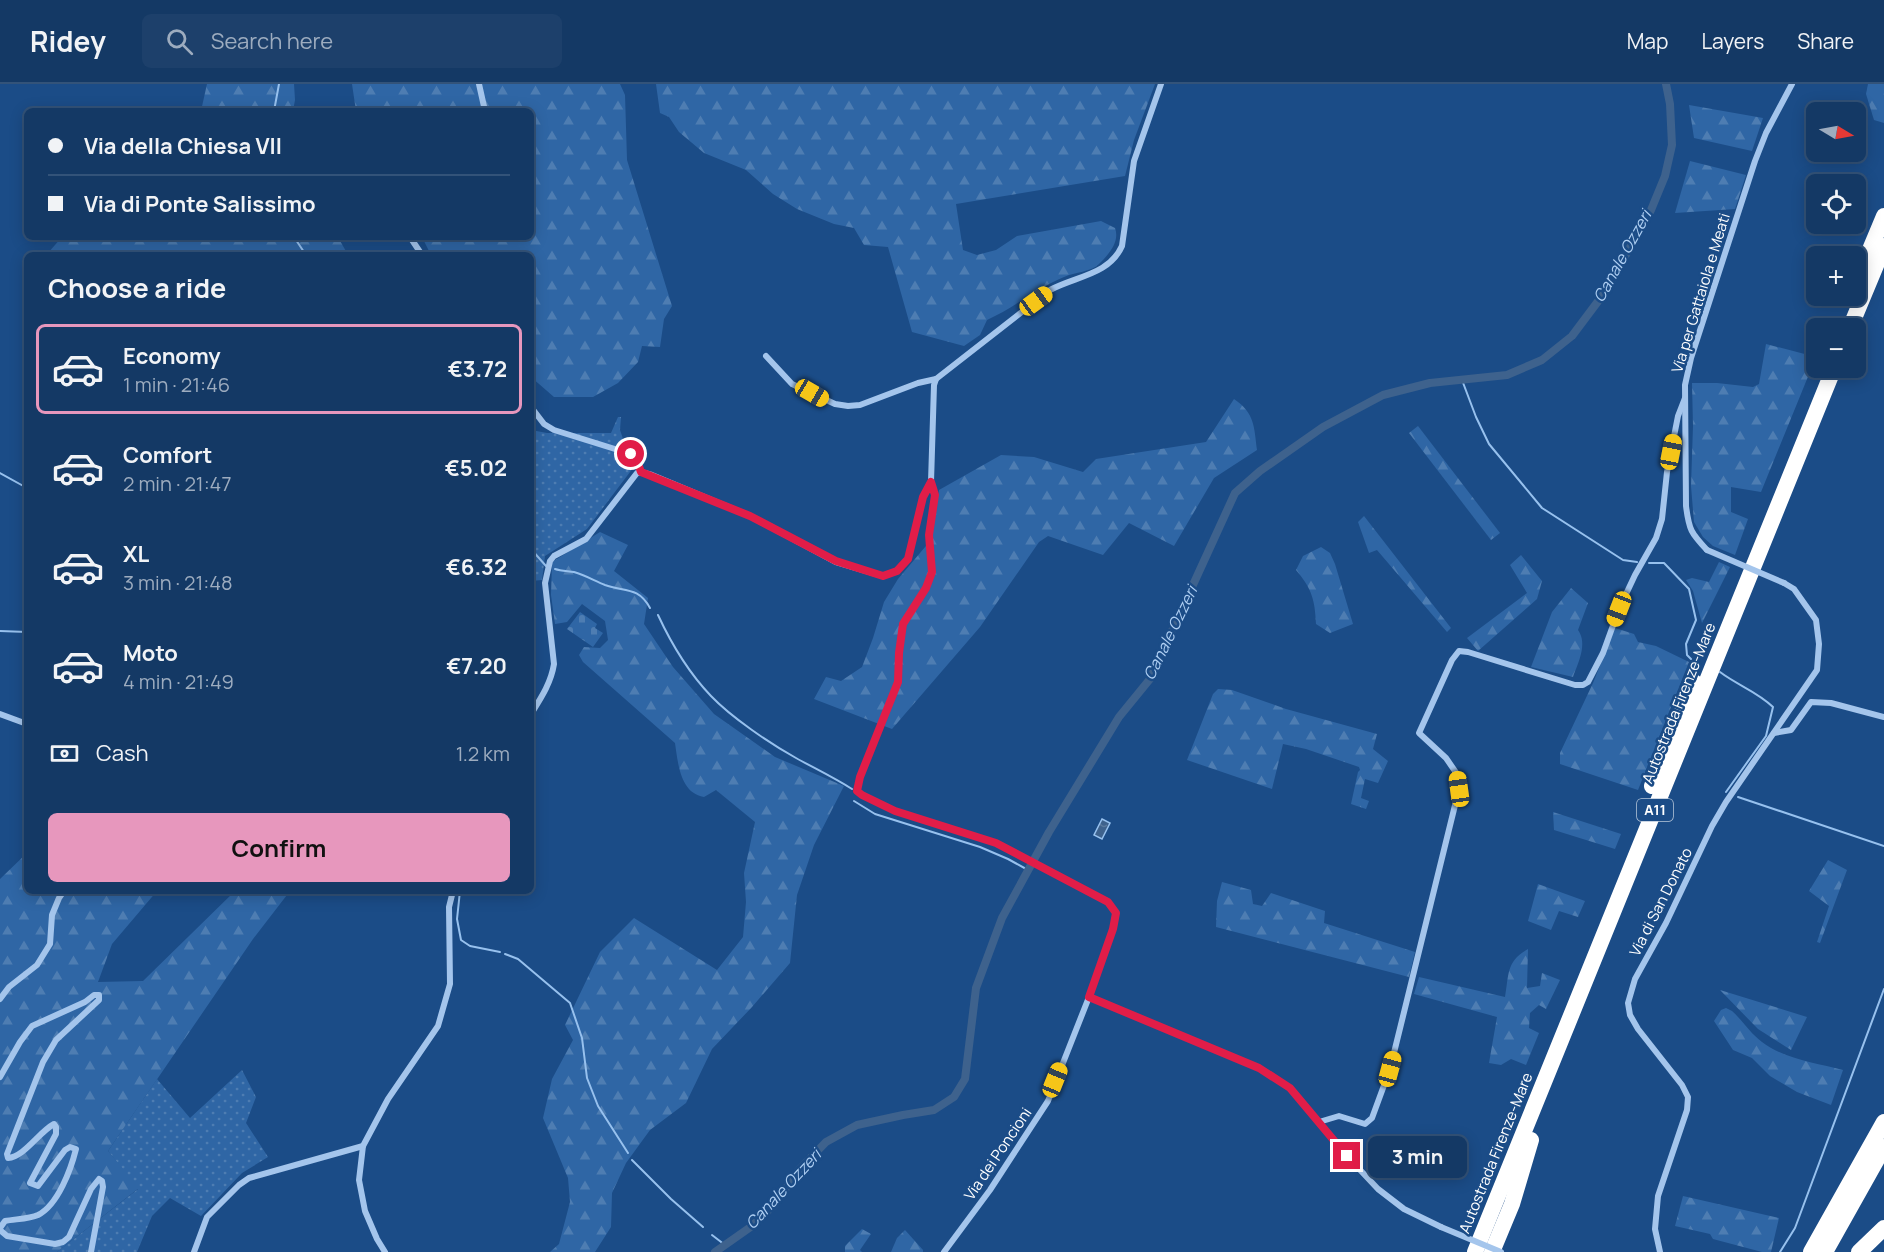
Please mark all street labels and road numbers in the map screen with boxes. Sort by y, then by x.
street label: Via per Gattaiola e Meati [1666,210,1735,375]
street label: Autostrada Firenze-Mare [1637,619,1720,786]
road number: A11 [1637,799,1673,821]
street label: Via di San Donato [1624,844,1697,960]
street label: Autostrada Firenze-Mare [1454,1069,1537,1236]
street label: Via dei Poncioni [959,1103,1036,1204]

